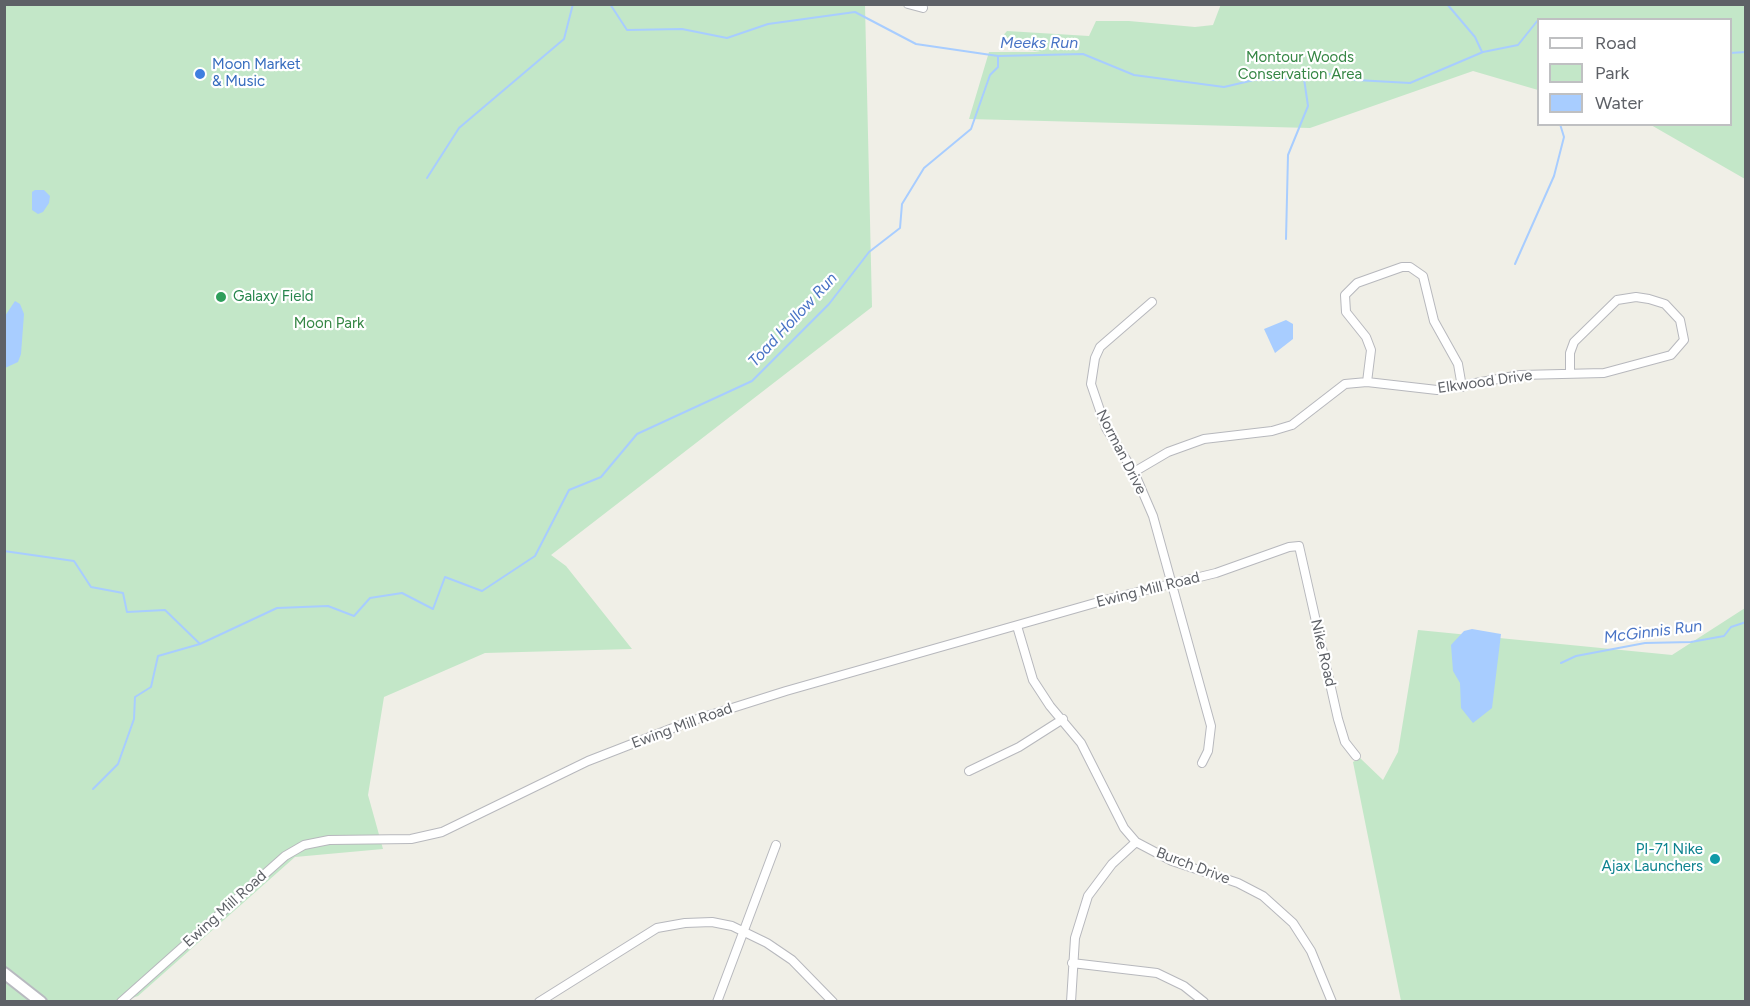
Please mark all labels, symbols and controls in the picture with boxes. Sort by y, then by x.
legend [1537,18,1732,126]
text: Road [1595,32,1636,54]
water label: Meeks Run [1000,33,1078,53]
park label: Montour Woods Conservation Area [1238,49,1362,84]
place label: Moon Market & Music [212,56,301,91]
text: Park [1595,62,1629,84]
marker: Moon Market & Music [193,67,207,81]
text: Water [1595,92,1643,114]
water label: Toad Hollow Run [744,269,842,371]
place label: Galaxy Field [233,288,314,306]
marker: Galaxy Field [214,290,228,304]
park label: Moon Park [294,315,364,333]
street label: Elkwood Drive [1436,366,1534,398]
street label: Norman Drive [1092,407,1150,497]
street label: Ewing Mill Road [1094,568,1202,612]
water label: McGinnis Run [1603,616,1703,648]
street label: Nike Road [1307,618,1339,688]
street label: Ewing Mill Road [629,699,735,753]
place label: PI-71 Nike Ajax Launchers [1601,841,1703,876]
street label: Burch Drive [1154,844,1232,888]
marker: PI-71 Nike Ajax Launchers [1708,852,1722,866]
street label: Ewing Mill Road [180,867,270,951]

